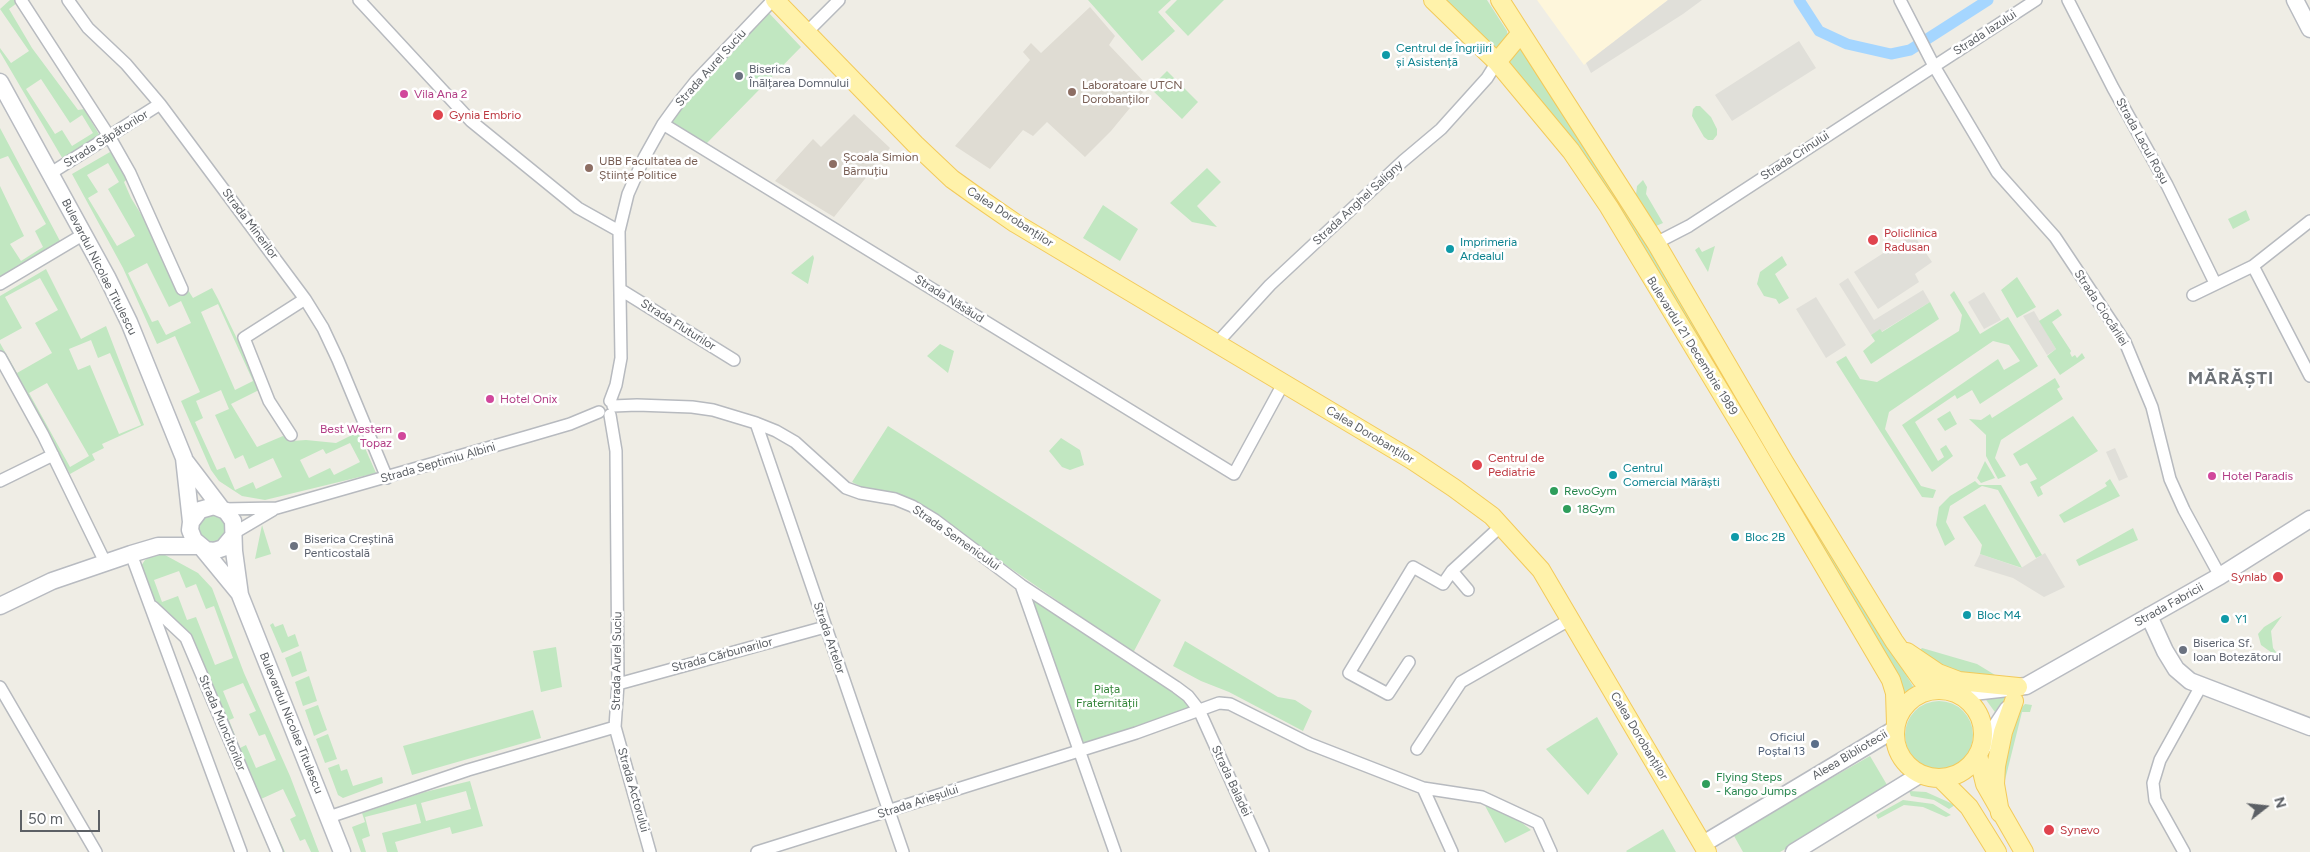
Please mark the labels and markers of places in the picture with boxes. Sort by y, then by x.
place label: Centrul de Îngrijiri și Asistență [1396,41,1492,69]
marker: Centrul de Îngrijiri și Asistență [1380,49,1392,61]
place label: Biserica Înălțarea Domnului [749,62,849,90]
marker: Biserica Înălțarea Domnului [733,70,745,82]
place label: Laboratoare UTCN Dorobanților [1082,78,1183,106]
marker: Laboratoare UTCN Dorobanților [1066,86,1078,98]
place label: Vila Ana 2 [414,87,467,101]
marker: Vila Ana 2 [398,88,410,100]
marker: Gynia Embrio [431,108,445,122]
place label: Gynia Embrio [449,108,521,122]
place label: Școala Simion Bărnuțiu [843,150,918,178]
place label: UBB Facultatea de Științe Politice [599,154,698,182]
marker: Școala Simion Bărnuțiu [827,158,839,170]
marker: UBB Facultatea de Științe Politice [583,162,595,174]
place label: Policlinica Radusan [1884,226,1937,254]
marker: Policlinica Radusan [1866,233,1880,247]
place label: Imprimeria Ardealul [1460,235,1517,263]
marker: Imprimeria Ardealul [1444,243,1456,255]
place label: Hotel Onix [500,392,557,406]
marker: Hotel Onix [484,393,496,405]
place label: Best Western Topaz [320,422,392,450]
marker: Best Western Topaz [396,430,408,442]
place label: Centrul de Pediatrie [1488,451,1544,479]
marker: Centrul de Pediatrie [1470,458,1484,472]
place label: Centrul Comercial Mărăști [1623,461,1720,489]
marker: Centrul Comercial Mărăști [1607,469,1619,481]
place label: Hotel Paradis [2222,469,2293,483]
marker: Hotel Paradis [2206,470,2218,482]
place label: RevoGym [1564,484,1617,498]
marker: RevoGym [1548,485,1560,497]
place label: 18Gym [1577,502,1615,516]
marker: 18Gym [1561,503,1573,515]
place label: Bloc 2B [1745,530,1785,544]
marker: Bloc 2B [1729,531,1741,543]
place label: Biserica Creștină Penticostală [304,532,394,560]
marker: Biserica Creștină Penticostală [288,540,300,552]
place label: Synlab [2231,570,2267,584]
marker: Synlab [2271,570,2285,584]
place label: Bloc M4 [1977,608,2021,622]
marker: Bloc M4 [1961,609,1973,621]
place label: Y1 [2235,612,2247,626]
marker: Y1 [2219,613,2231,625]
place label: Biserica Sf. Ioan Botezătorul [2193,636,2281,664]
marker: Biserica Sf. Ioan Botezătorul [2177,644,2189,656]
place label: Oficiul Poștal 13 [1758,730,1805,758]
marker: Oficiul Poștal 13 [1809,738,1821,750]
place label: Flying Steps - Kango Jumps [1716,770,1797,798]
marker: Flying Steps - Kango Jumps [1700,778,1712,790]
marker: Synevo [2042,823,2056,837]
place label: Synevo [2060,823,2100,837]

